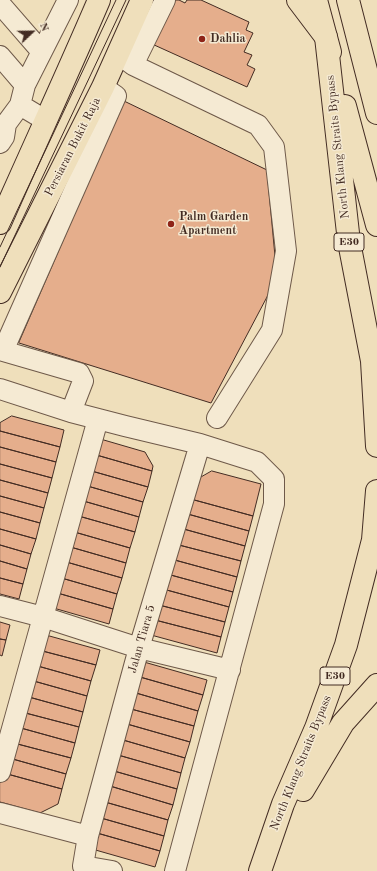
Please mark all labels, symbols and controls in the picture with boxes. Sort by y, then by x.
north arrow [12,12,52,52]
text: N [37,21,50,33]
place label: Dahlia [210,32,246,46]
marker: Dahlia [197,34,207,44]
street label: North Klang Straits Bypass [323,74,353,220]
street label: Persiaran Bukit Raja [42,95,104,199]
place label: Palm Garden Apartment [179,210,248,238]
marker: Palm Garden Apartment [166,219,176,229]
road number: E30 [334,233,364,251]
street label: Jalan Tiara 5 [125,603,159,675]
road number: E30 [320,667,350,685]
street label: North Klang Straits Bypass [267,693,335,833]

